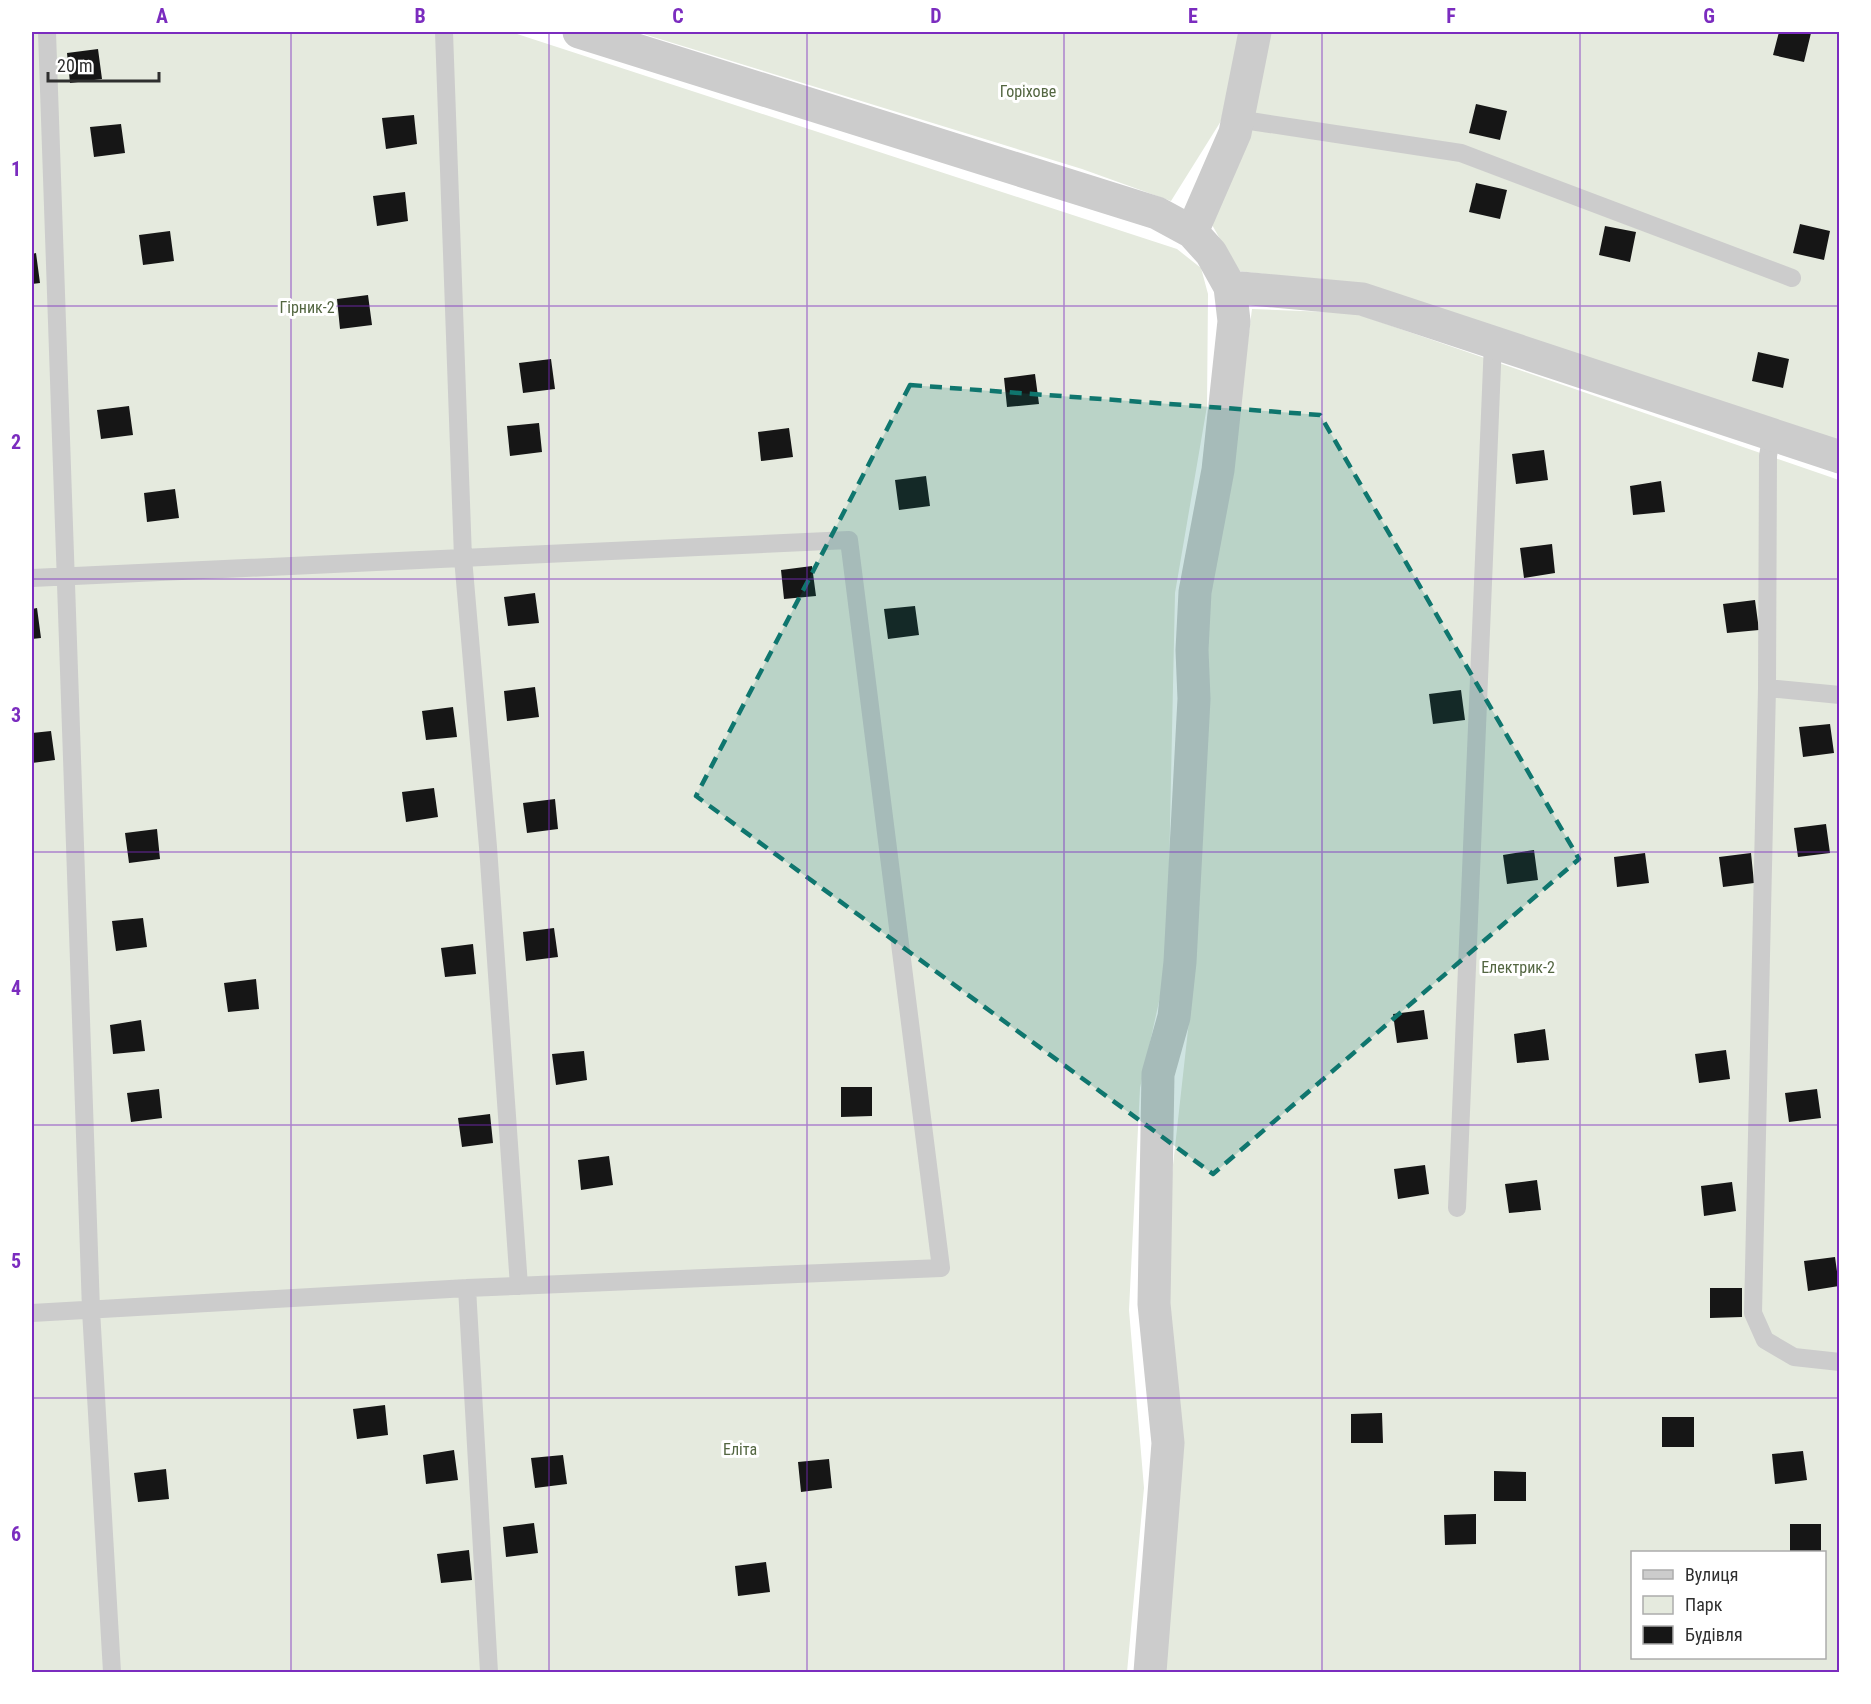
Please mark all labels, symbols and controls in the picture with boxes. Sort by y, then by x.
text: A [156,4,168,28]
text: B [414,4,426,28]
text: C [672,4,684,28]
text: D [930,4,942,28]
text: E [1188,4,1198,28]
text: F [1446,4,1456,28]
text: G [1703,4,1715,28]
scale bar [48,45,159,83]
text: 20 m [57,55,92,76]
park label: Горіхове [1000,82,1056,101]
text: 1 [11,157,21,181]
park label: Гірник-2 [279,298,335,317]
text: 2 [11,430,21,454]
text: 3 [11,703,21,727]
park label: Електрик-2 [1481,958,1555,977]
text: 4 [11,976,21,1000]
text: 5 [11,1249,21,1273]
park label: Еліта [723,1440,757,1459]
text: 6 [11,1522,21,1546]
legend [1631,1551,1826,1659]
text: Вулиця [1685,1564,1739,1585]
text: Парк [1685,1594,1723,1615]
text: Будівля [1685,1624,1743,1645]

